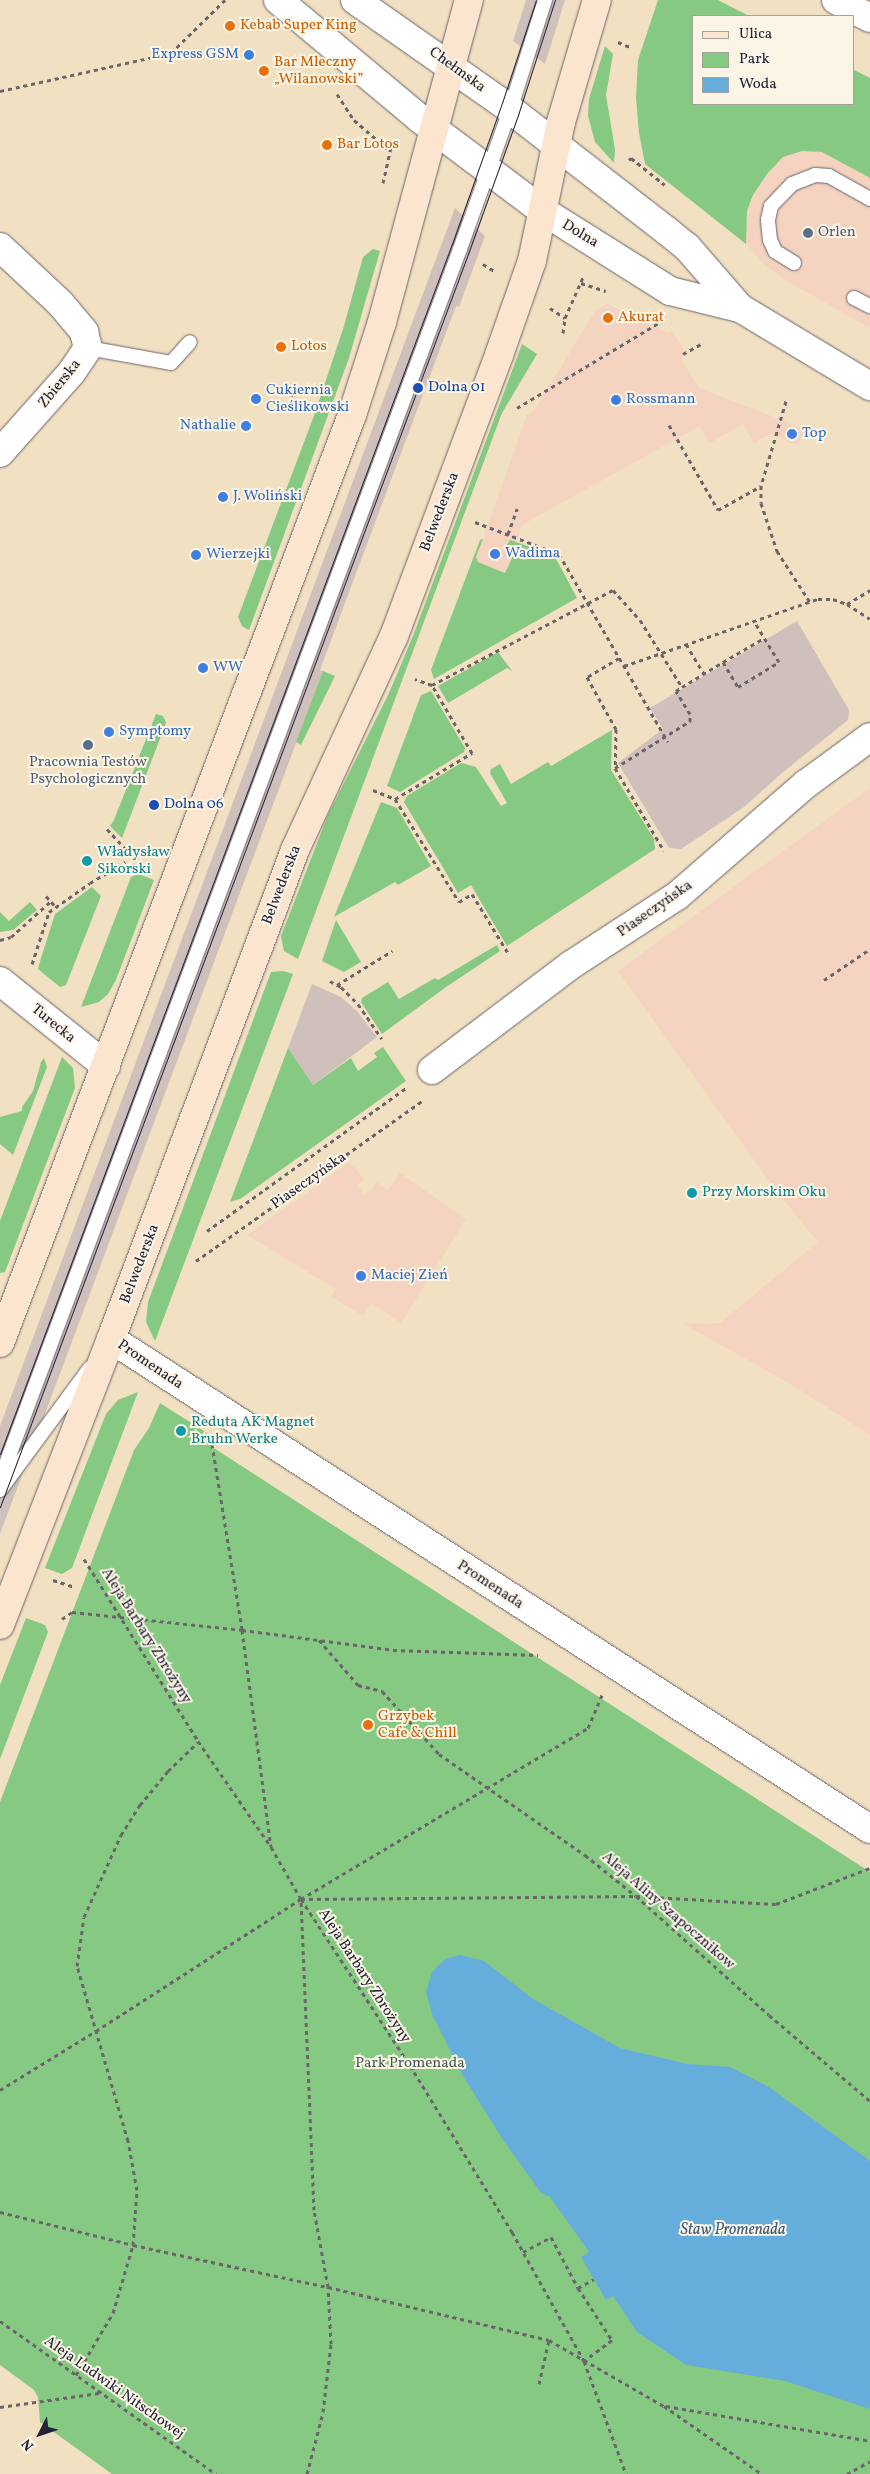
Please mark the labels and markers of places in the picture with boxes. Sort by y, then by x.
place label: Kebab Super King [240,17,357,35]
marker: Kebab Super King [224,20,236,32]
place label: Express GSM [151,46,239,64]
marker: Express GSM [243,49,255,61]
place label: Bar Mleczny „Wilanowski” [274,53,363,88]
marker: Bar Mleczny „Wilanowski” [258,65,270,77]
place label: Bar Lotos [337,136,399,154]
marker: Bar Lotos [321,139,333,151]
place label: Orlen [818,224,856,242]
marker: Orlen [802,227,814,239]
place label: Akurat [618,309,664,327]
marker: Akurat [602,312,614,324]
place label: Lotos [291,338,327,356]
marker: Lotos [275,341,287,353]
place label: Dolna 01 [428,379,486,397]
place label: Cukiernia Cieślikowski [266,381,349,416]
marker: Dolna 01 [412,382,424,394]
place label: Rossmann [626,391,695,409]
marker: Cukiernia Cieślikowski [250,393,262,405]
marker: Rossmann [610,394,622,406]
place label: Nathalie [180,417,236,435]
marker: Nathalie [240,420,252,432]
place label: Top [802,425,826,443]
marker: Top [786,428,798,440]
place label: J. Woliński [233,488,303,506]
marker: J. Woliński [217,491,229,503]
place label: Wadima [505,545,560,563]
place label: Wierzejki [206,546,270,564]
marker: Wadima [489,548,501,560]
marker: Wierzejki [190,549,202,561]
place label: WW [213,659,243,677]
marker: WW [197,662,209,674]
place label: Symptomy [119,723,191,741]
marker: Symptomy [103,726,115,738]
marker: Pracownia Testów Psychologicznych [82,739,94,751]
place label: Pracownia Testów Psychologicznych [29,753,147,788]
place label: Dolna 06 [164,796,223,814]
marker: Dolna 06 [148,799,160,811]
place label: Władysław Sikorski [97,843,170,878]
marker: Władysław Sikorski [81,855,93,867]
place label: Przy Morskim Oku [702,1184,827,1202]
marker: Przy Morskim Oku [686,1187,698,1199]
place label: Maciej Zień [371,1267,448,1285]
marker: Maciej Zień [355,1270,367,1282]
place label: Reduta AK Magnet Bruhn Werke [191,1413,315,1448]
marker: Reduta AK Magnet Bruhn Werke [175,1425,187,1437]
place label: Grzybek Cafe & Chill [378,1707,457,1742]
marker: Grzybek Cafe & Chill [362,1719,374,1731]

